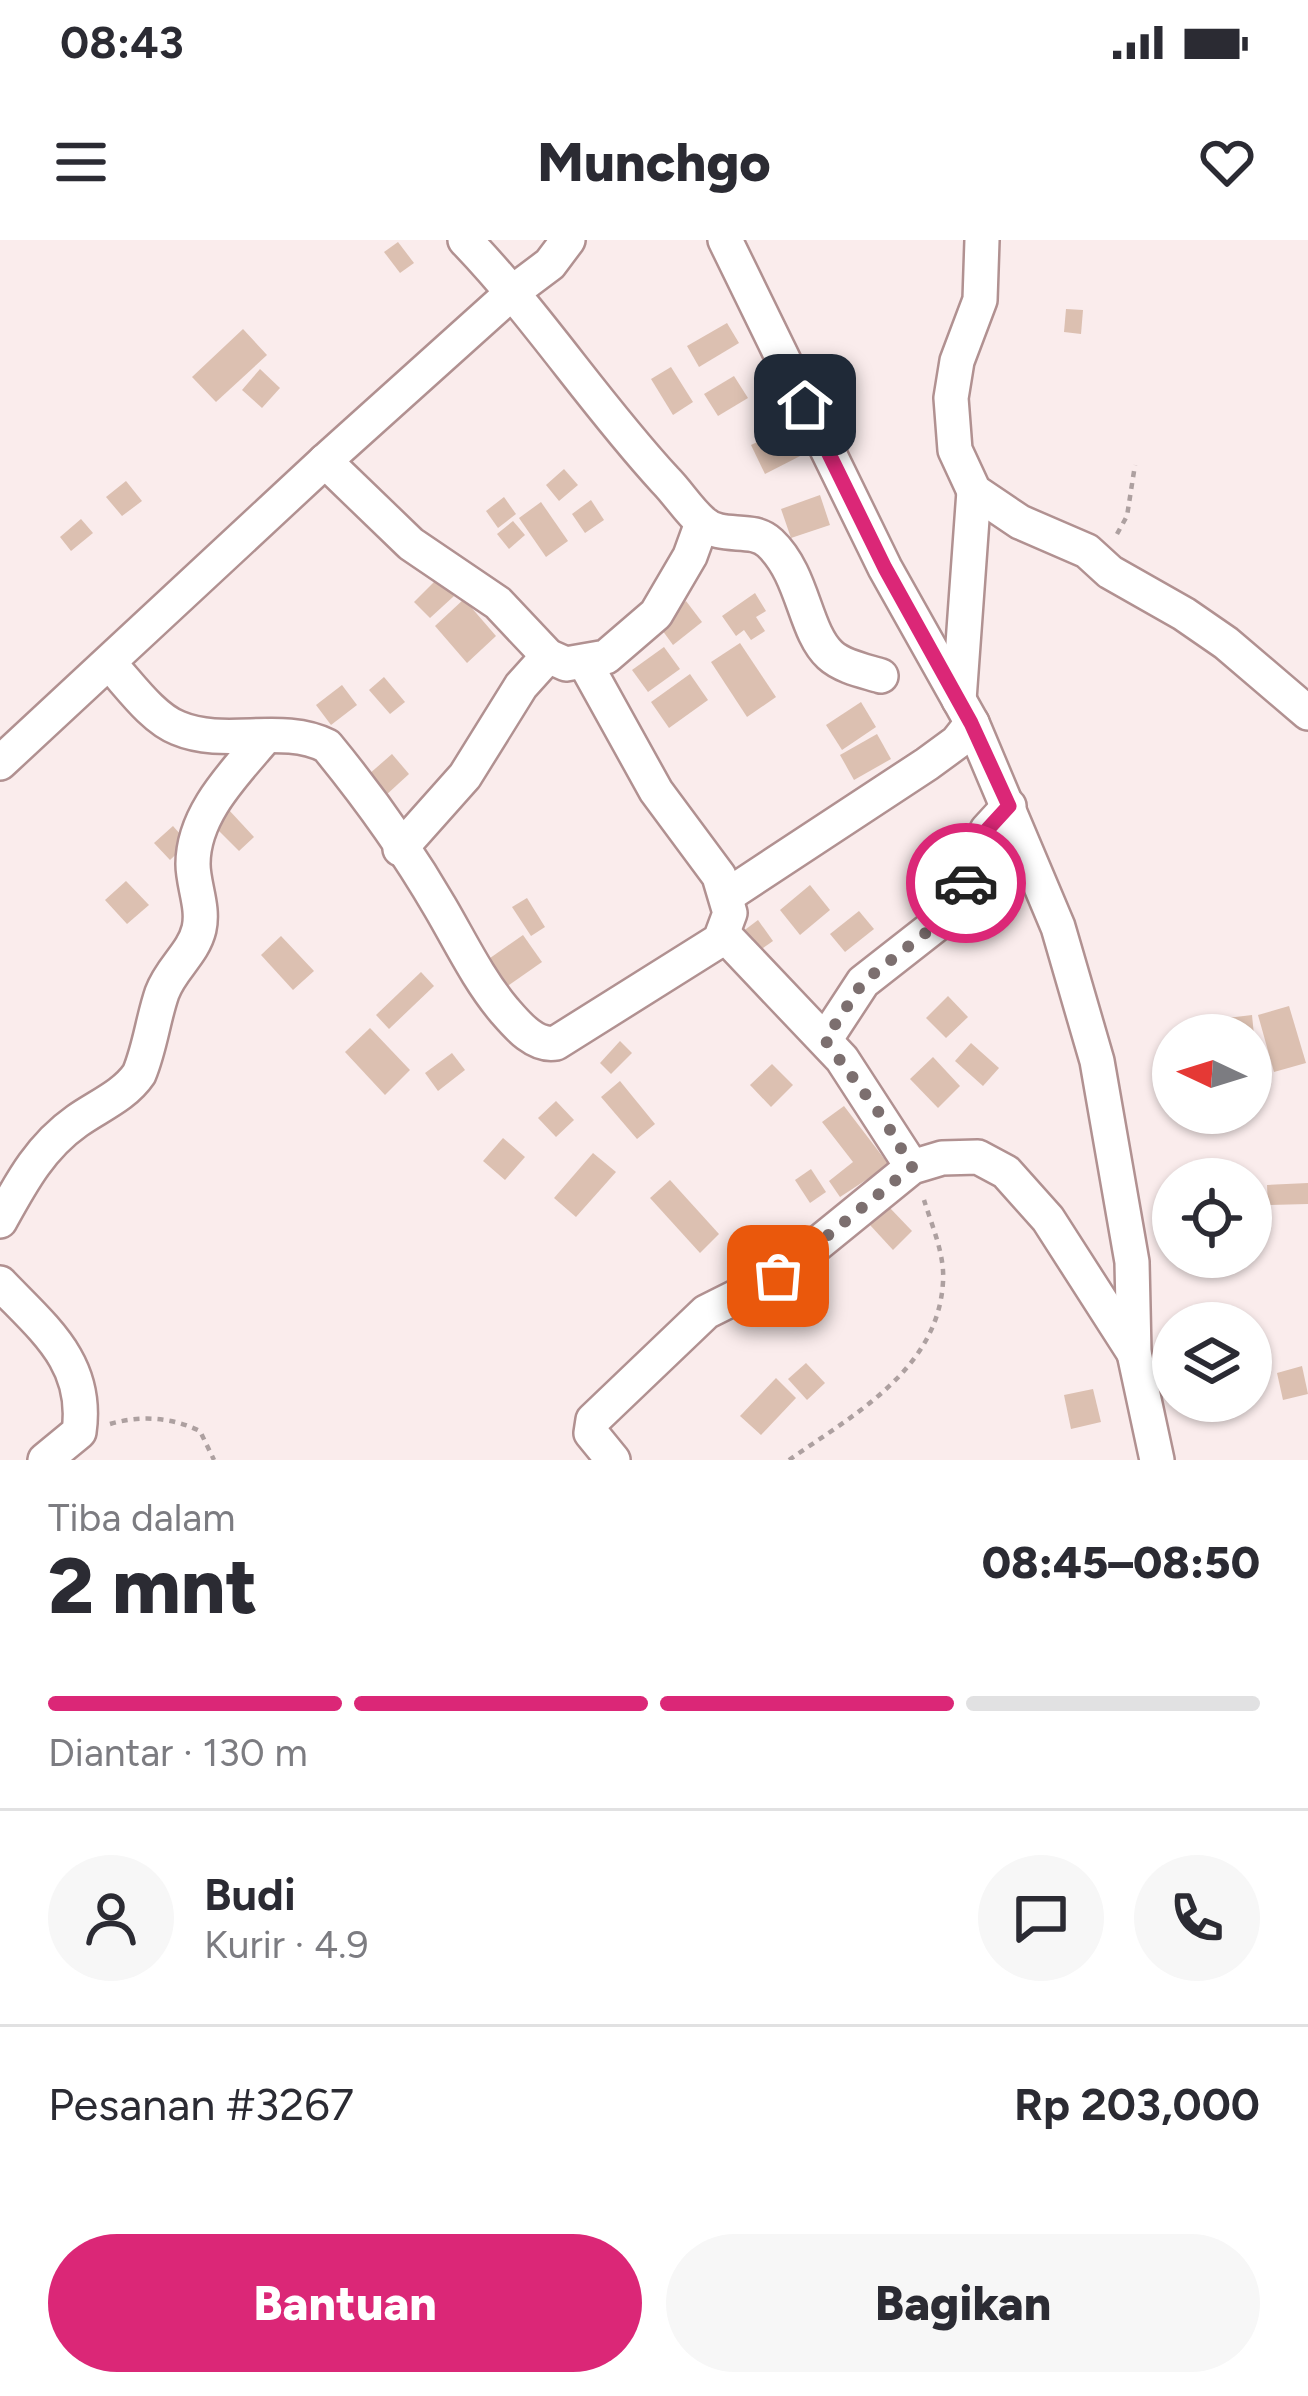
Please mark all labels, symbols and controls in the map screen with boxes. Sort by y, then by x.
text: 08:43 [60,15,184,69]
icon: menu [48,129,114,195]
icon: heart [1194,129,1260,195]
text: Munchgo [537,130,771,195]
pin [754,354,856,456]
icon: home [772,372,838,438]
courier [906,823,1026,943]
icon: car [933,850,999,916]
north arrow [1152,1014,1272,1134]
map controls [1152,1014,1272,1422]
button: locate [1152,1158,1272,1278]
pin [727,1225,829,1327]
icon: bag [745,1243,811,1309]
button: layers [1152,1302,1272,1422]
text: Tiba dalam [48,1494,235,1541]
text: 08:45–08:50 [982,1535,1260,1589]
text: 2 mnt [48,1539,258,1633]
text: Diantar · 130 m [48,1729,308,1776]
button: person [48,1855,174,1981]
button: chat [978,1855,1104,1981]
button: phone [1134,1855,1260,1981]
text: Budi [204,1867,296,1921]
text: Kurir · 4.9 [204,1921,368,1968]
text: Pesanan #3267 [48,2077,354,2131]
text: Rp 203,000 [1014,2077,1260,2131]
button: Bantuan [48,2234,642,2372]
button: Bagikan [666,2234,1260,2372]

